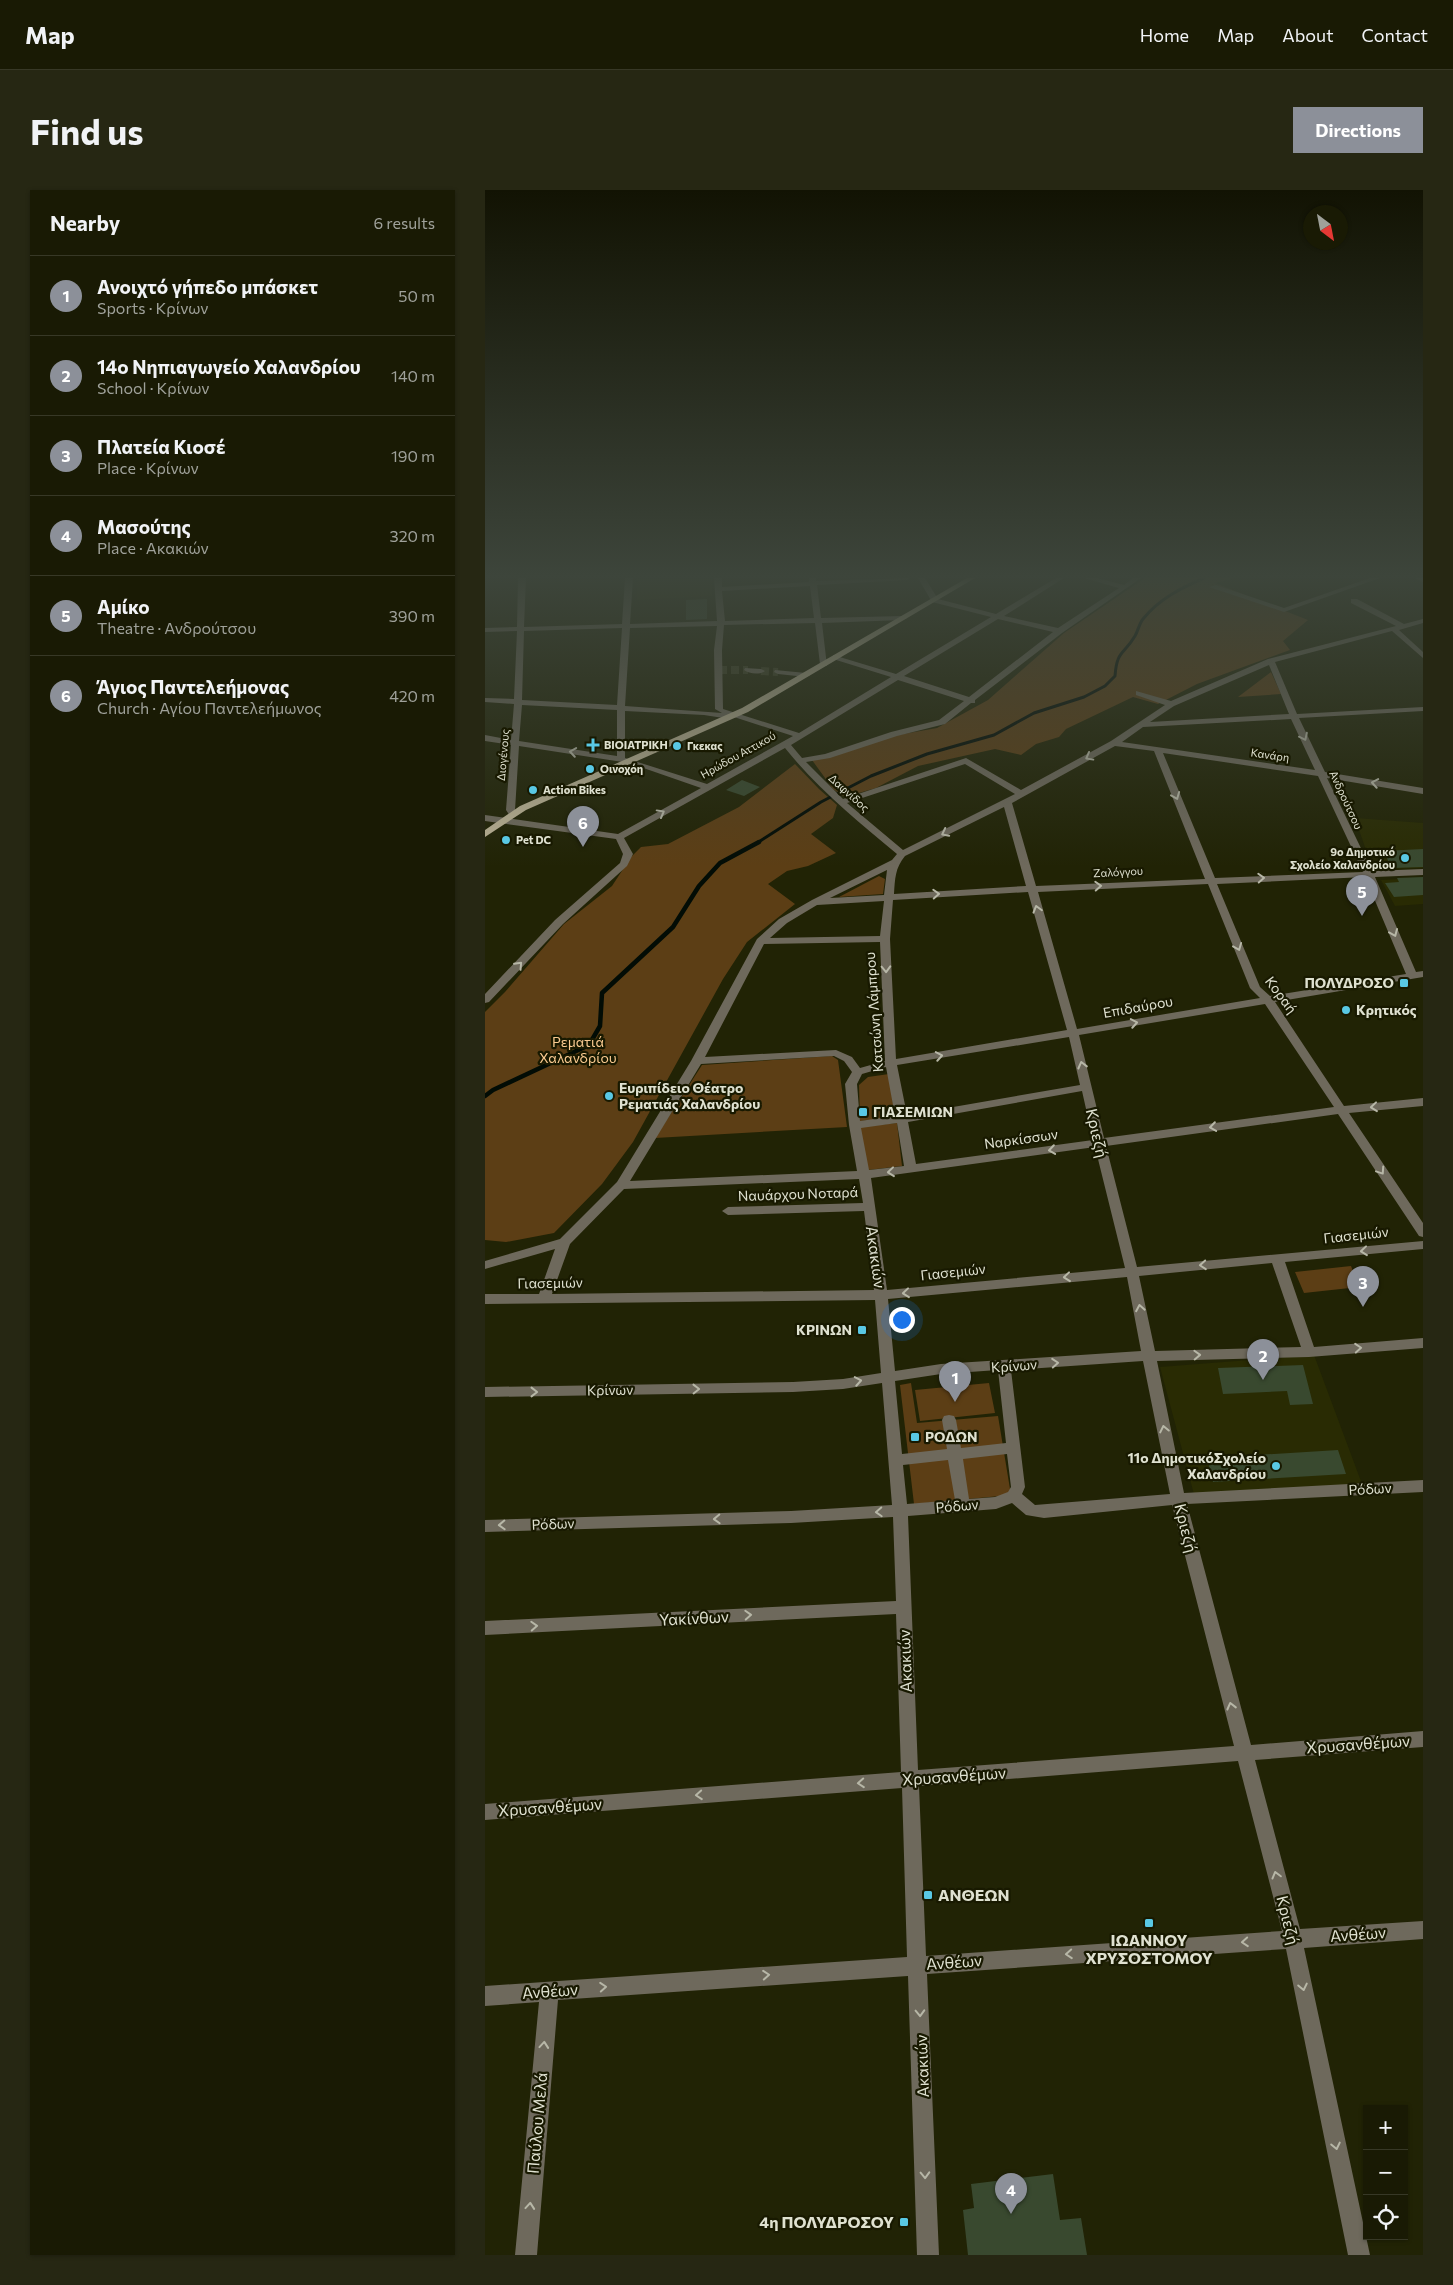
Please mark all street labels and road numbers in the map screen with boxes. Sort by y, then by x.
street label: Διογένους [494,728,511,781]
street label: Ηρώδου Αττικού [698,728,778,781]
street label: Κανάρη [1250,745,1290,764]
street label: Ανδρούτσου [1327,768,1366,831]
street label: Δαφνίδος [827,771,872,814]
street label: Ζαλόγγου [1093,864,1143,879]
street label: Κατσώνη Λάμπρου [861,951,886,1073]
street label: Κοραή [1262,973,1301,1017]
street label: Επιδαύρου [1102,992,1174,1021]
street label: Κριεζή [1083,1106,1112,1159]
street label: Ναρκίσσων [983,1125,1059,1152]
street label: Ναυάρχου Νοταρά [737,1183,858,1204]
street label: Γιασεμιών [1323,1223,1389,1246]
street label: Ακακιών [863,1224,890,1289]
street label: Γιασεμιών [920,1260,986,1283]
street label: Γιασεμιών [517,1273,583,1292]
street label: Κρίνων [990,1355,1038,1376]
street label: Κρίνων [587,1381,633,1398]
street label: Ρόδων [1348,1479,1392,1498]
street label: Ρόδων [935,1495,979,1516]
street label: Κριεζή [1171,1501,1202,1554]
street label: Ρόδων [531,1514,575,1533]
street label: Υακίνθων [659,1606,729,1629]
street label: Ακακιών [894,1629,915,1693]
street label: Χρυσανθέμων [1305,1730,1410,1757]
street label: Χρυσανθέμων [901,1762,1006,1789]
street label: Χρυσανθέμων [497,1793,602,1820]
street label: Κριεζή [1273,1893,1304,1946]
street label: Ανθέων [1329,1922,1387,1945]
street label: Ανθέων [925,1950,983,1973]
street label: Ανθέων [521,1979,579,2002]
street label: Ακακιών [911,2034,932,2098]
street label: Παύλου Μελά [523,2071,550,2174]

